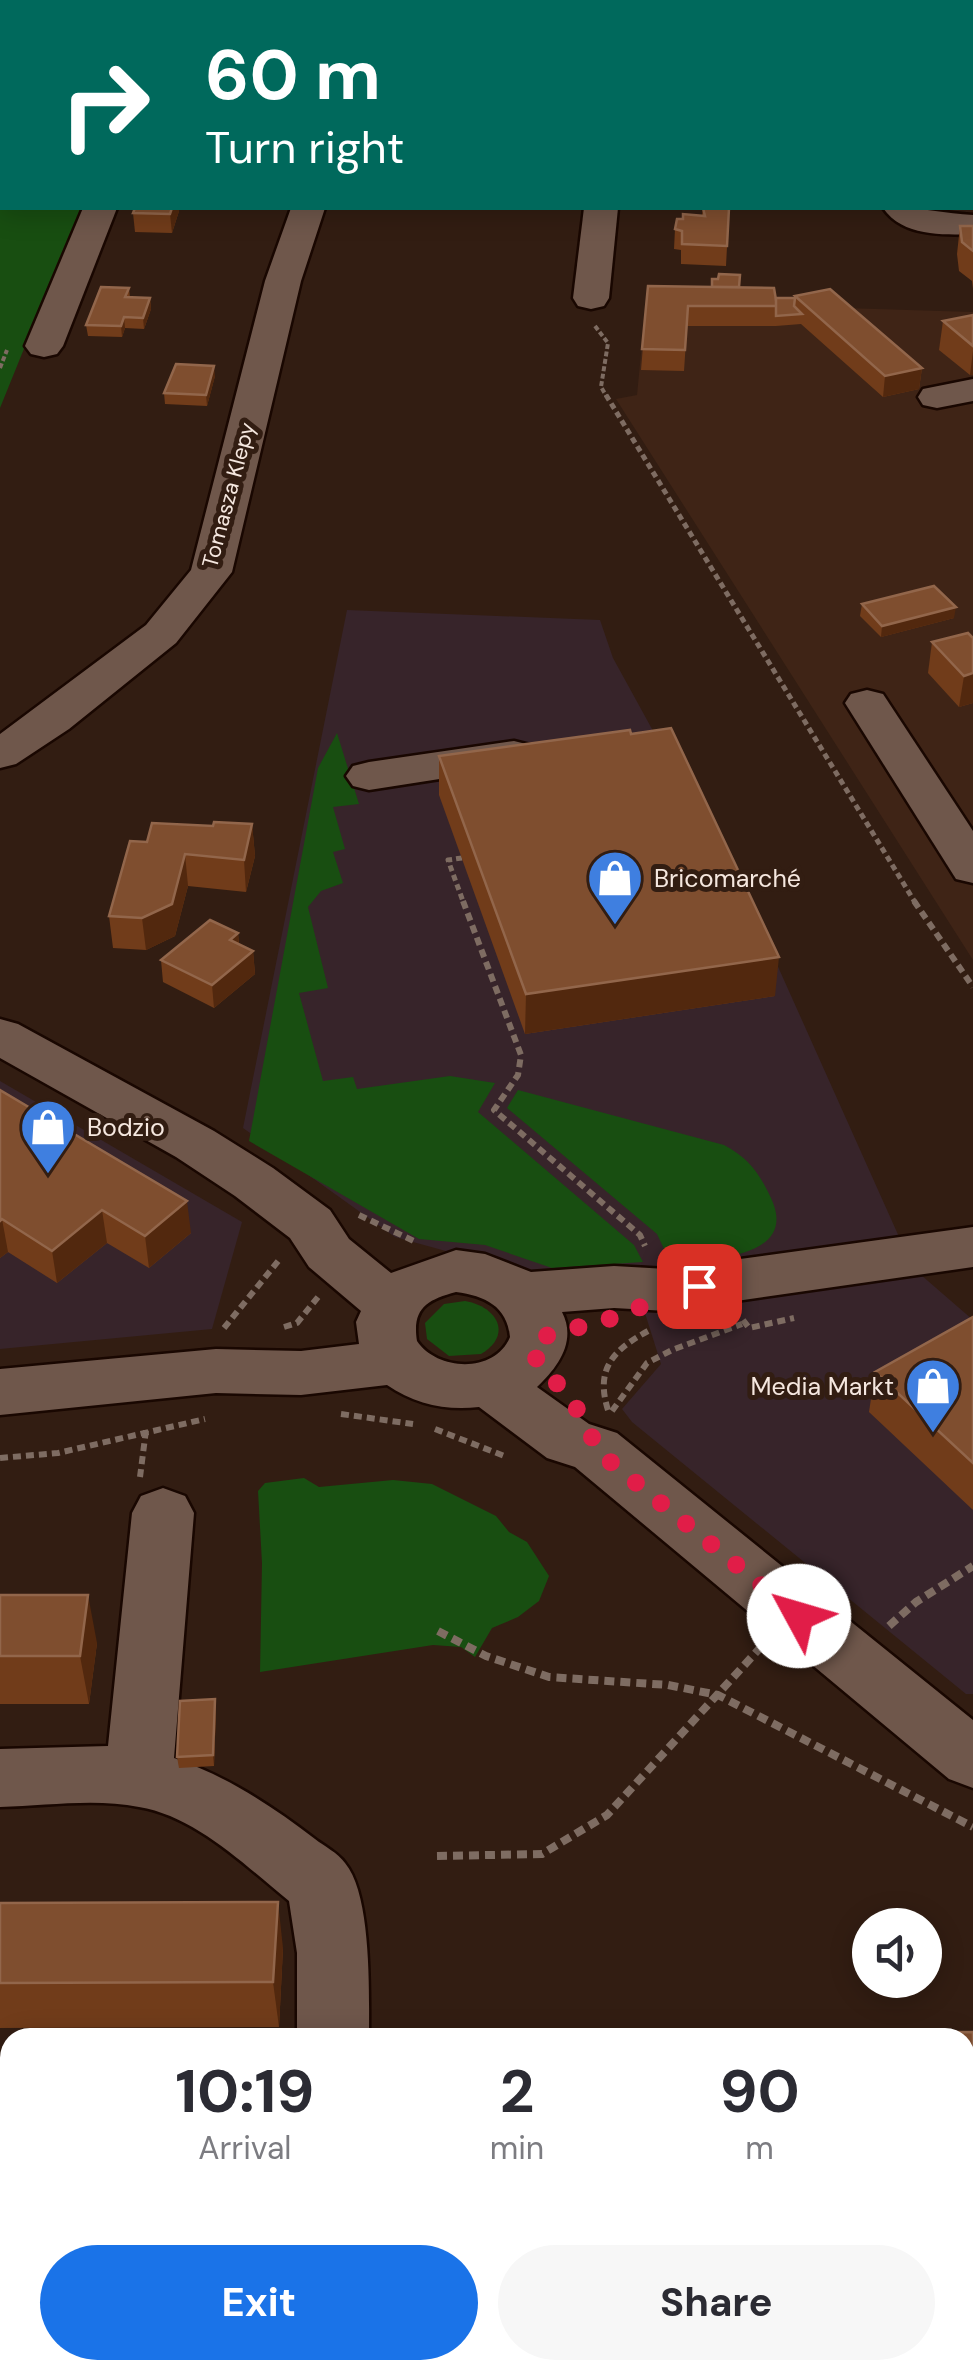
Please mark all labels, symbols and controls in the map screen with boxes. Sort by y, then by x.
text: 60 m [205,30,381,121]
icon: right [40,40,170,170]
text: Turn right [205,118,404,177]
street label: Tomasza Klepy [195,419,262,571]
shop icon: Bricomarché [585,848,645,927]
place label: Bricomarché [654,862,801,895]
shop icon: Bodzio [18,1097,78,1176]
place label: Bodzio [87,1111,165,1144]
pin [657,1244,742,1329]
icon: arrive [672,1259,727,1314]
shop icon: Media Markt [903,1356,963,1435]
place label: Media Markt [751,1370,894,1403]
position arrow [747,1564,851,1668]
map controls [852,1908,942,1998]
button: sound [852,1908,942,1998]
text: 10:19 [175,2052,314,2131]
text: 2 [500,2052,534,2131]
text: 90 [719,2052,800,2131]
text: Arrival [198,2127,291,2169]
text: min [490,2127,544,2169]
text: m [745,2127,774,2169]
button: Exit [40,2245,478,2360]
button: Share [498,2245,935,2360]

